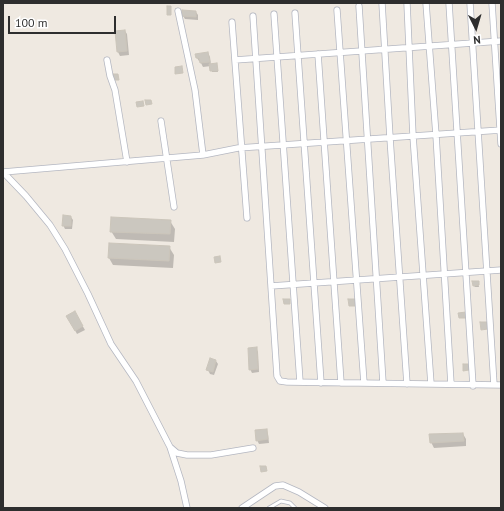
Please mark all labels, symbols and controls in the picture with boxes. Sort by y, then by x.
scale bar [10,8,118,34]
north arrow [456,8,496,48]
text: 100 m [15,15,48,30]
text: N [473,33,481,47]

